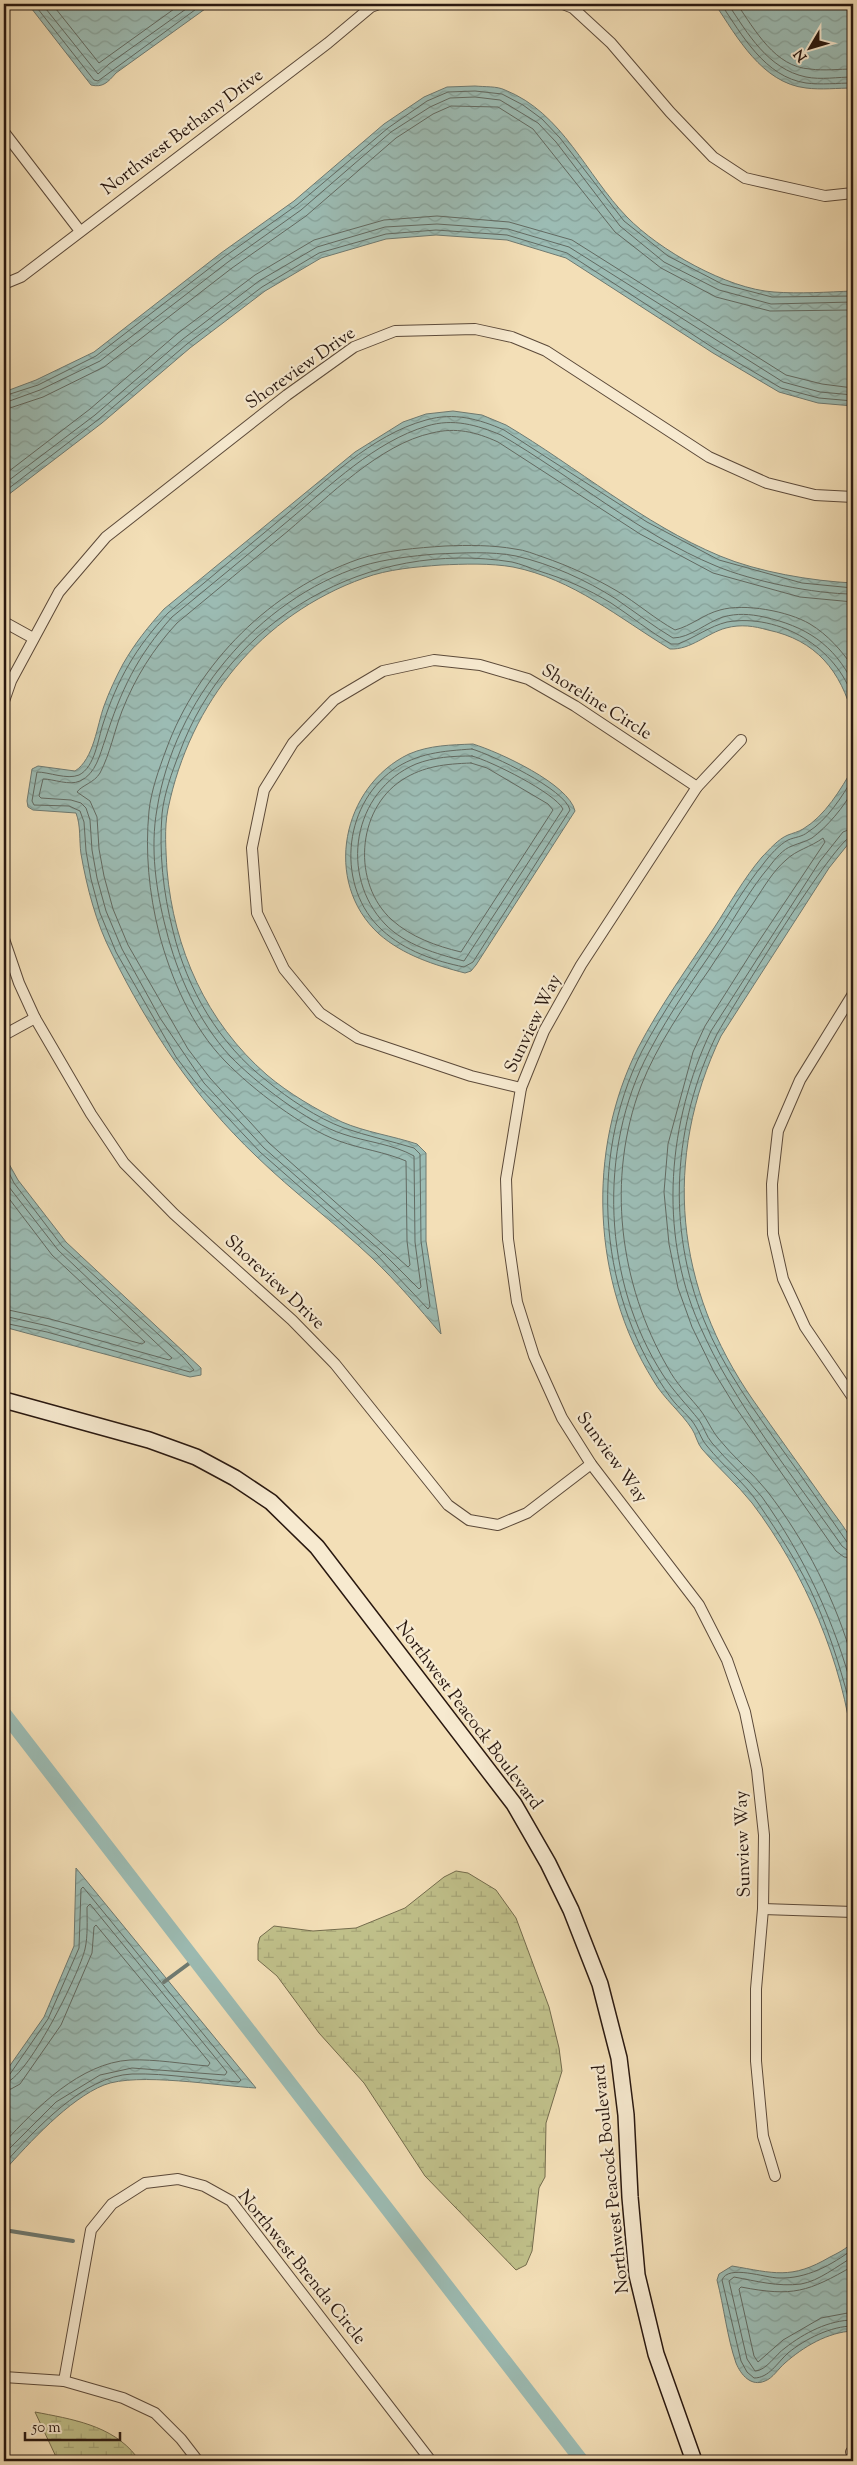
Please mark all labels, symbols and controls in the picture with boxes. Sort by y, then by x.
north arrow [784,22,834,72]
text: N [790,44,813,65]
street label: Northwest Bethany Drive [97,63,269,203]
street label: Shoreview Drive [241,321,361,417]
street label: Shoreline Circle [536,659,656,747]
street label: Sunview Way [499,970,569,1078]
street label: Shoreview Drive [218,1230,330,1336]
street label: Sunview Way [569,1407,653,1509]
street label: Northwest Peacock Boulevard [388,1616,548,1816]
street label: Sunview Way [729,1790,759,1898]
street label: Northwest Peacock Boulevard [587,2063,637,2295]
street label: Northwest Brenda Circle [230,2185,372,2351]
scale bar [25,2410,120,2442]
text: 50 m [31,2418,61,2439]

